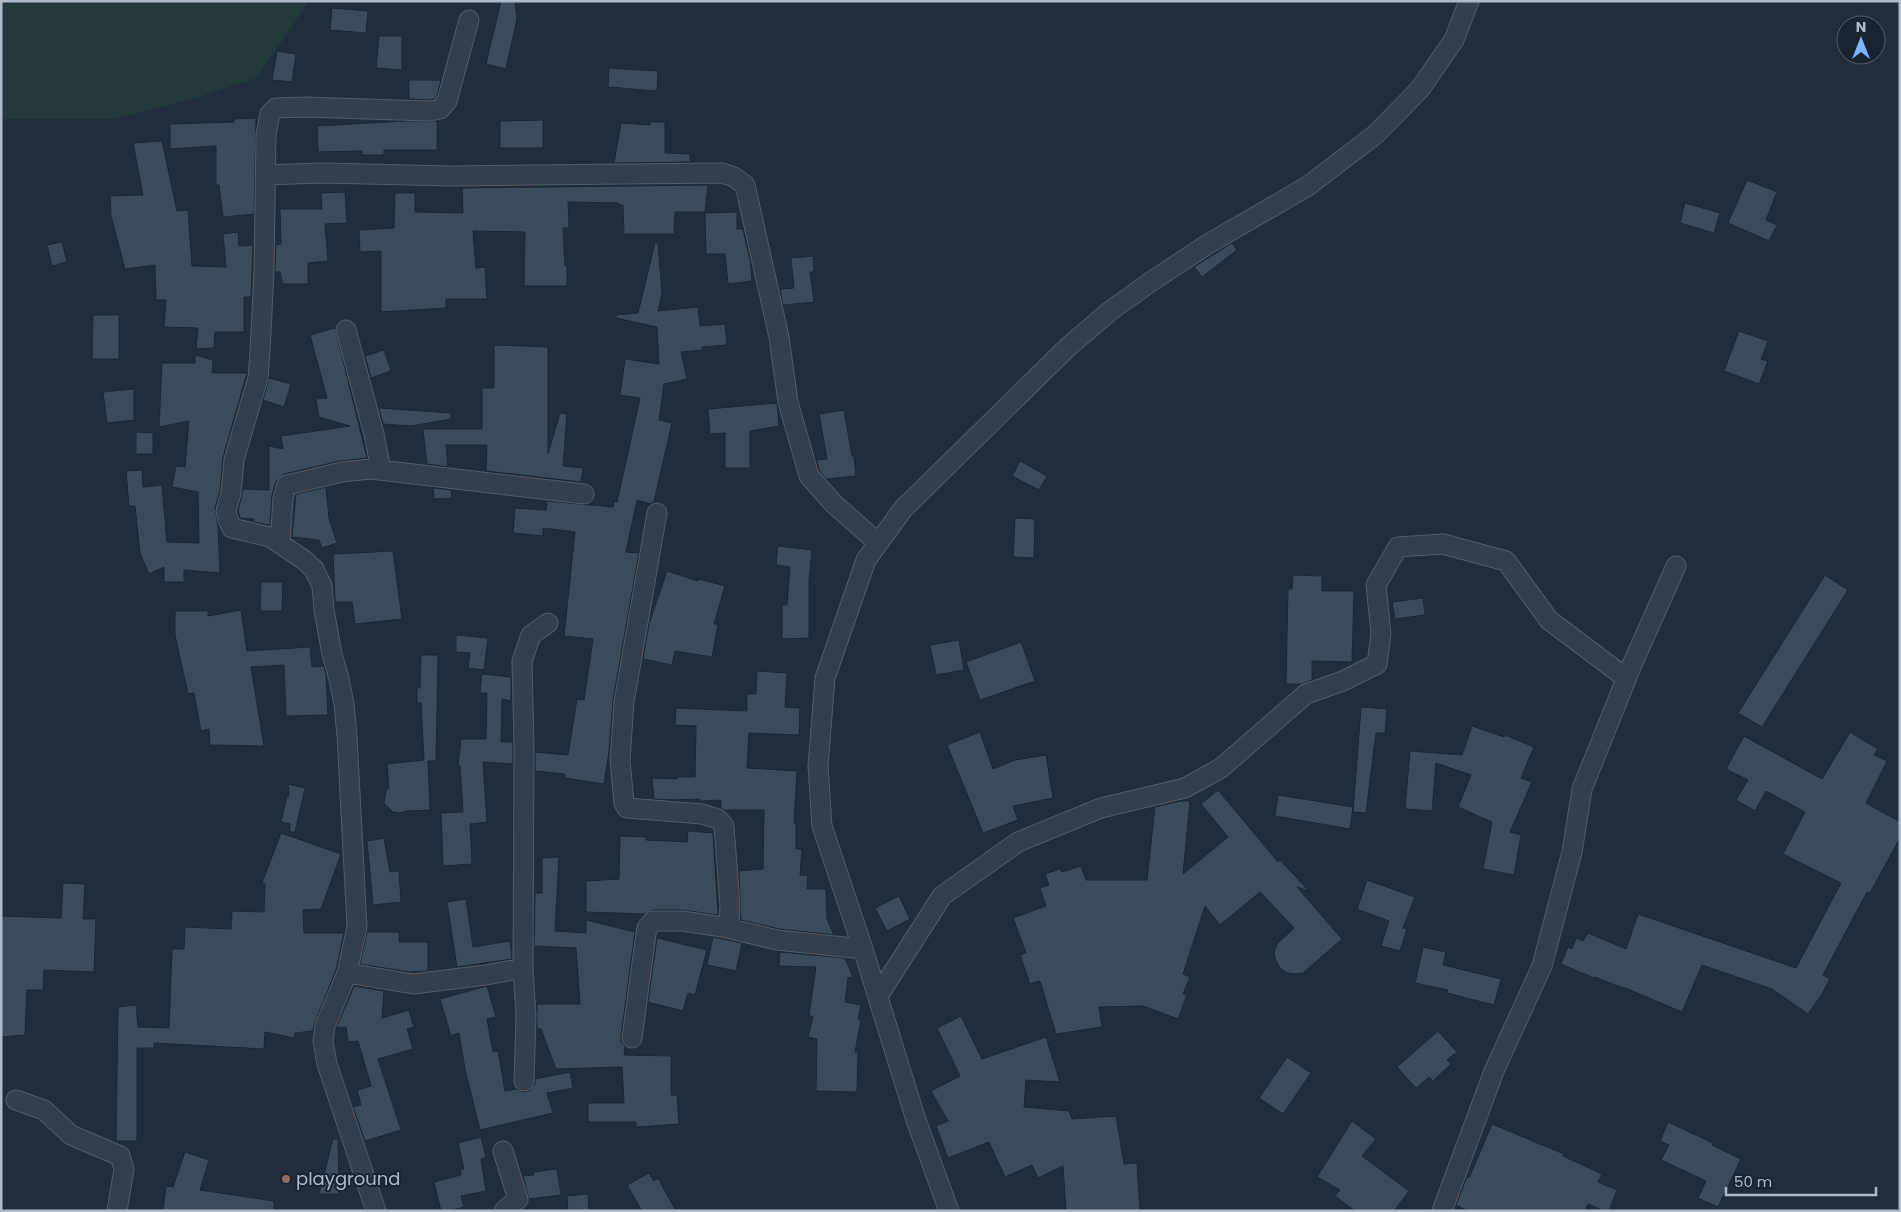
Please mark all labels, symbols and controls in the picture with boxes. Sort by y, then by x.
north arrow [1836,15,1886,65]
text: N [1856,17,1866,37]
scale bar [1726,1164,1876,1196]
place label: playground [296,1166,401,1191]
text: 50 m [1734,1171,1772,1192]
marker: playground [280,1173,292,1185]

